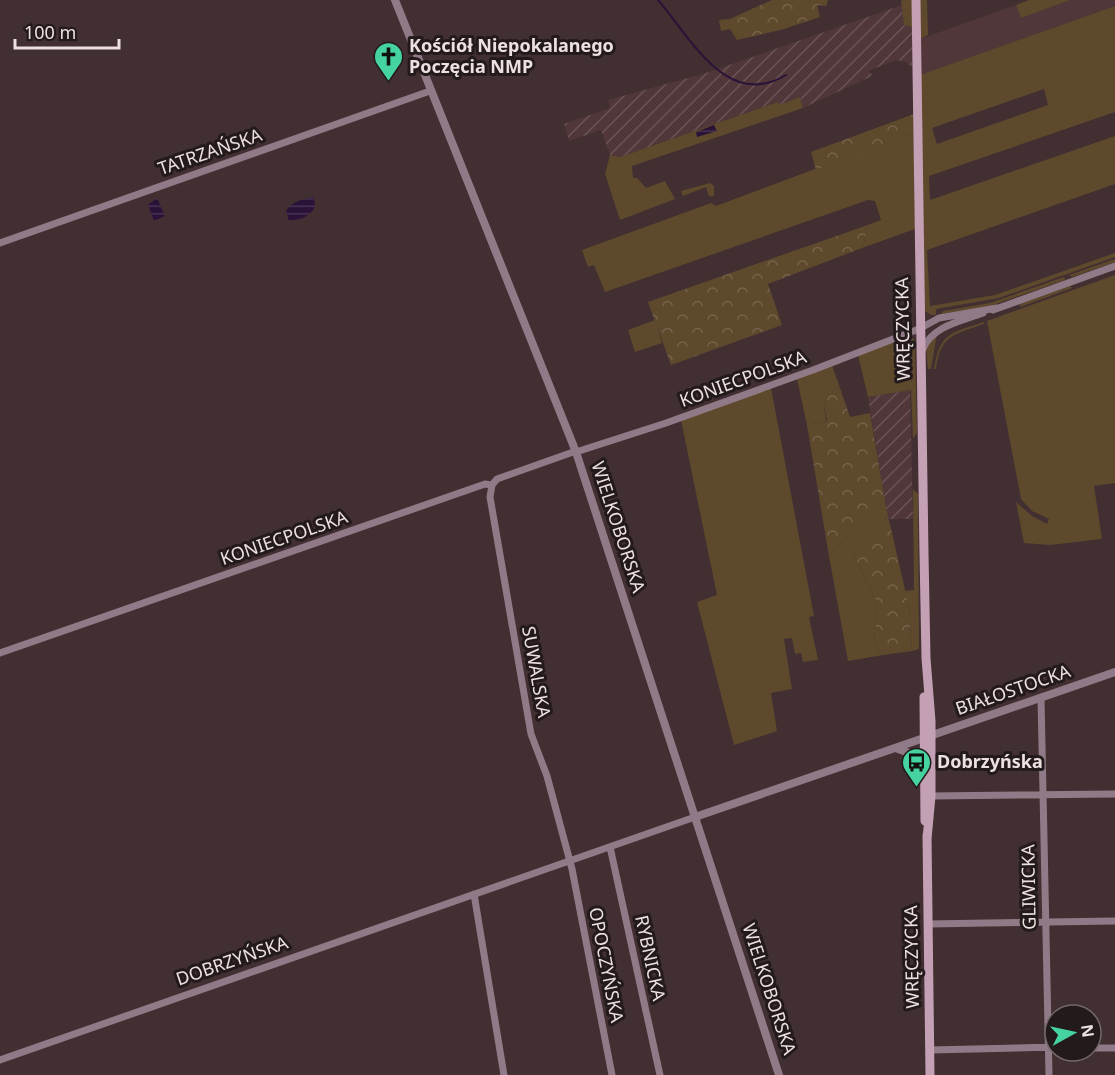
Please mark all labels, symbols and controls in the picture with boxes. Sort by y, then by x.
scale bar [15,12,118,50]
text: 100 m [24,20,76,44]
place label: Kościół Niepokalanego Poczęcia NMP [409,33,614,78]
church icon: Kościół Niepokalanego Poczęcia NMP [372,40,404,82]
street label: TATRZAŃSKA [155,122,265,180]
street label: WRĘCZYCKA [889,277,915,381]
street label: KONIECPOLSKA [676,344,810,412]
street label: WIELKOBORSKA [586,458,652,596]
street label: KONIECPOLSKA [217,504,351,570]
street label: SUWALSKA [517,624,557,720]
street label: BIAŁOSTOCKA [952,658,1074,720]
bus stop icon: Dobrzyńska [900,746,932,788]
place label: Dobrzyńska [937,749,1043,773]
street label: GLIWICKA [1015,844,1041,930]
street label: OPOCZYŃSKA [584,905,630,1025]
street label: WRĘCZYCKA [898,905,924,1009]
street label: RYBNICKA [630,913,672,1003]
street label: WIELKOBORSKA [737,920,803,1058]
street label: DOBRZYŃSKA [173,930,291,990]
north arrow [1043,1003,1103,1063]
text: N [1076,1023,1100,1039]

